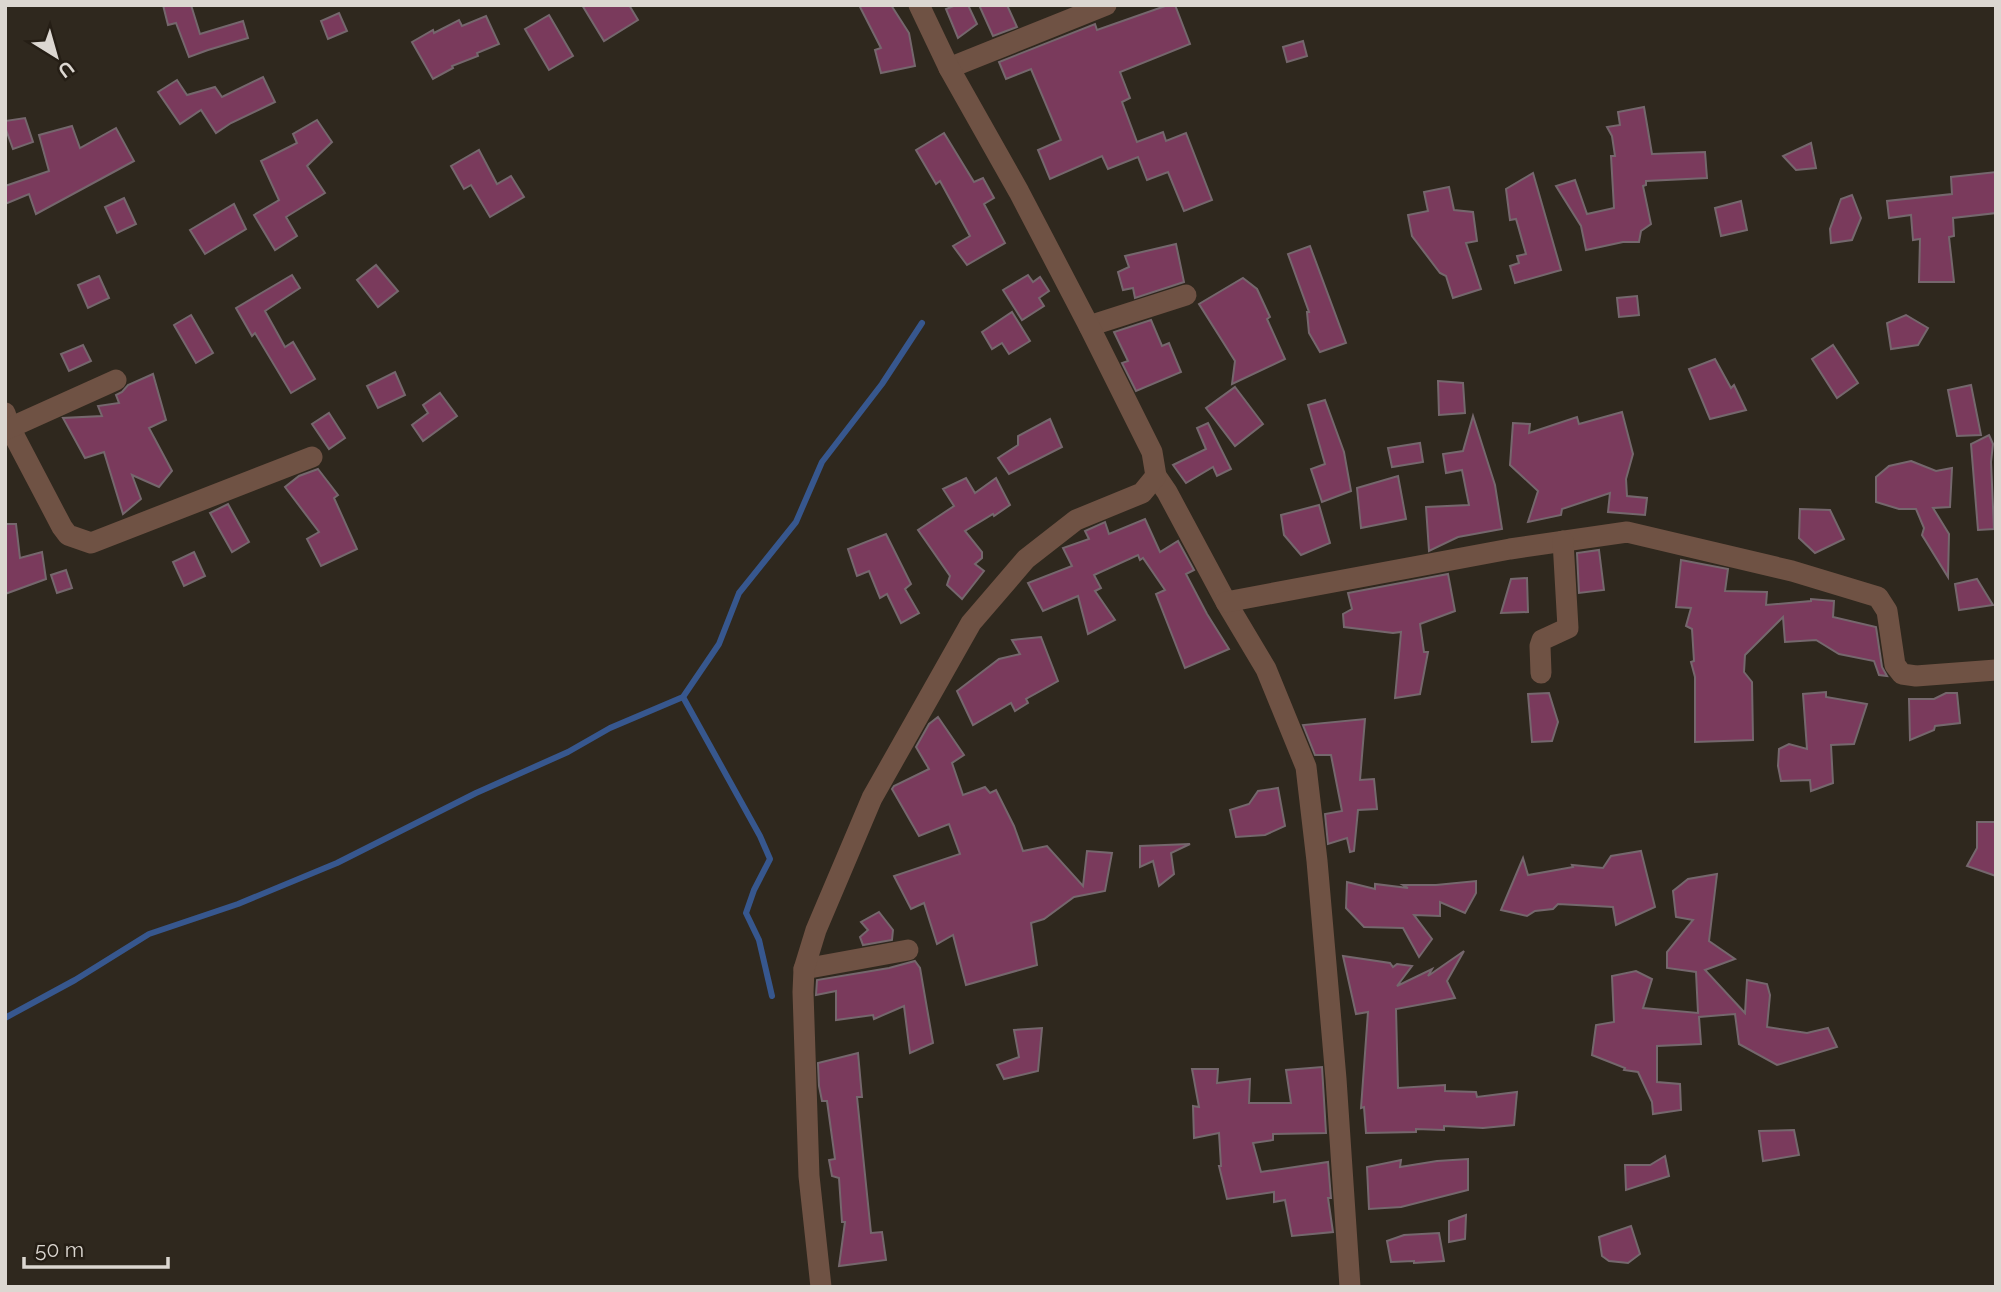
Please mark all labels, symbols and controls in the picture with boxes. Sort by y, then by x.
north arrow [21,21,91,91]
text: U [54,56,79,83]
scale bar [24,1226,168,1270]
text: 50 m [35,1237,84,1262]

